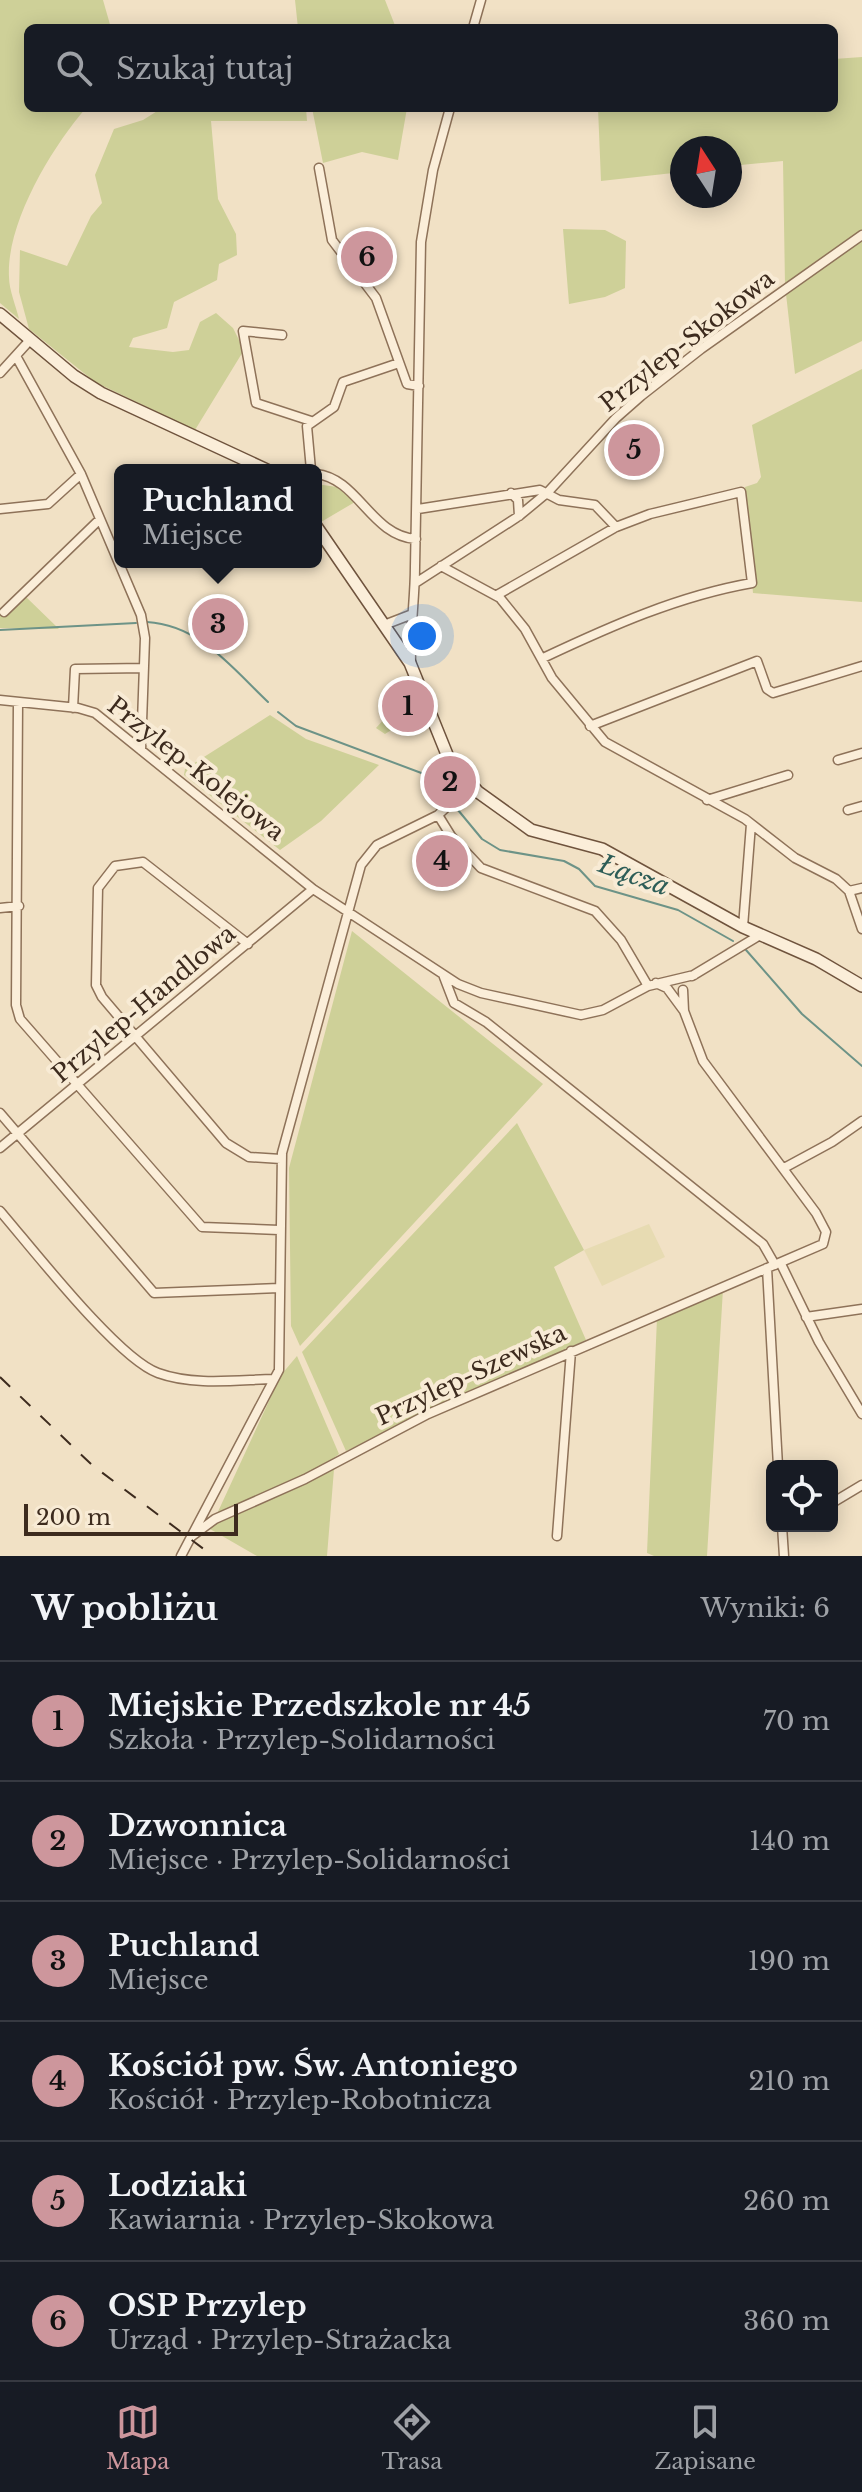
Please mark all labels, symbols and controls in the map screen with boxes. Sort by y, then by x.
search box [24,24,838,112]
icon: search [52,46,96,90]
text: Szukaj tutaj [116,50,293,87]
north arrow [670,136,742,208]
pin: 6 [341,227,393,287]
street label: Przylep-Skokowa [594,263,780,418]
pin: 5 [608,420,660,480]
popup [114,464,322,568]
text: Puchland [142,482,294,519]
text: Miejsce [142,519,243,551]
pin: 3 [192,594,244,654]
your location [402,616,442,656]
pin: 1 [382,676,434,736]
street label: Przylep-Kolejowa [102,691,291,847]
pin: 2 [424,752,476,812]
pin: 4 [416,831,468,891]
water label: Łącza [593,847,674,903]
street label: Przylep-Handlowa [46,918,242,1089]
street label: Przylep-Szewska [371,1317,571,1431]
map controls [766,1460,838,1532]
button: locate [766,1460,838,1532]
scale bar [24,1500,238,1536]
text: 200 m [36,1504,111,1531]
text: W pobliżu [32,1587,218,1629]
text: Wyniki: 6 [700,1592,830,1624]
text: Miejskie Przedszkole nr 45 [108,1687,531,1724]
text: 1 [52,1705,64,1737]
text: 70 m [763,1705,830,1737]
text: Szkoła · Przylep-Solidarności [108,1724,495,1756]
text: Dzwonnica [108,1807,287,1844]
text: 2 [50,1825,66,1857]
text: 140 m [749,1825,830,1857]
text: Miejsce · Przylep-Solidarności [108,1844,510,1876]
text: Puchland [108,1927,260,1964]
text: 3 [50,1945,66,1977]
text: 190 m [748,1945,830,1977]
text: Miejsce [108,1964,209,1996]
text: Kościół pw. Św. Antoniego [108,2047,518,2084]
text: 4 [49,2065,67,2097]
text: 210 m [748,2065,830,2097]
text: Kościół · Przylep-Robotnicza [108,2084,492,2116]
text: Lodziaki [108,2167,247,2204]
text: 5 [50,2185,66,2217]
text: 260 m [743,2185,830,2217]
text: Kawiarnia · Przylep-Skokowa [108,2204,494,2236]
text: OSP Przylep [108,2287,307,2324]
text: 6 [49,2305,67,2337]
text: 360 m [743,2305,830,2337]
text: Urząd · Przylep-Strażacka [108,2324,451,2356]
tab: Mapa [106,2400,169,2475]
tab: Trasa [381,2400,442,2475]
tab: Zapisane [654,2400,756,2475]

